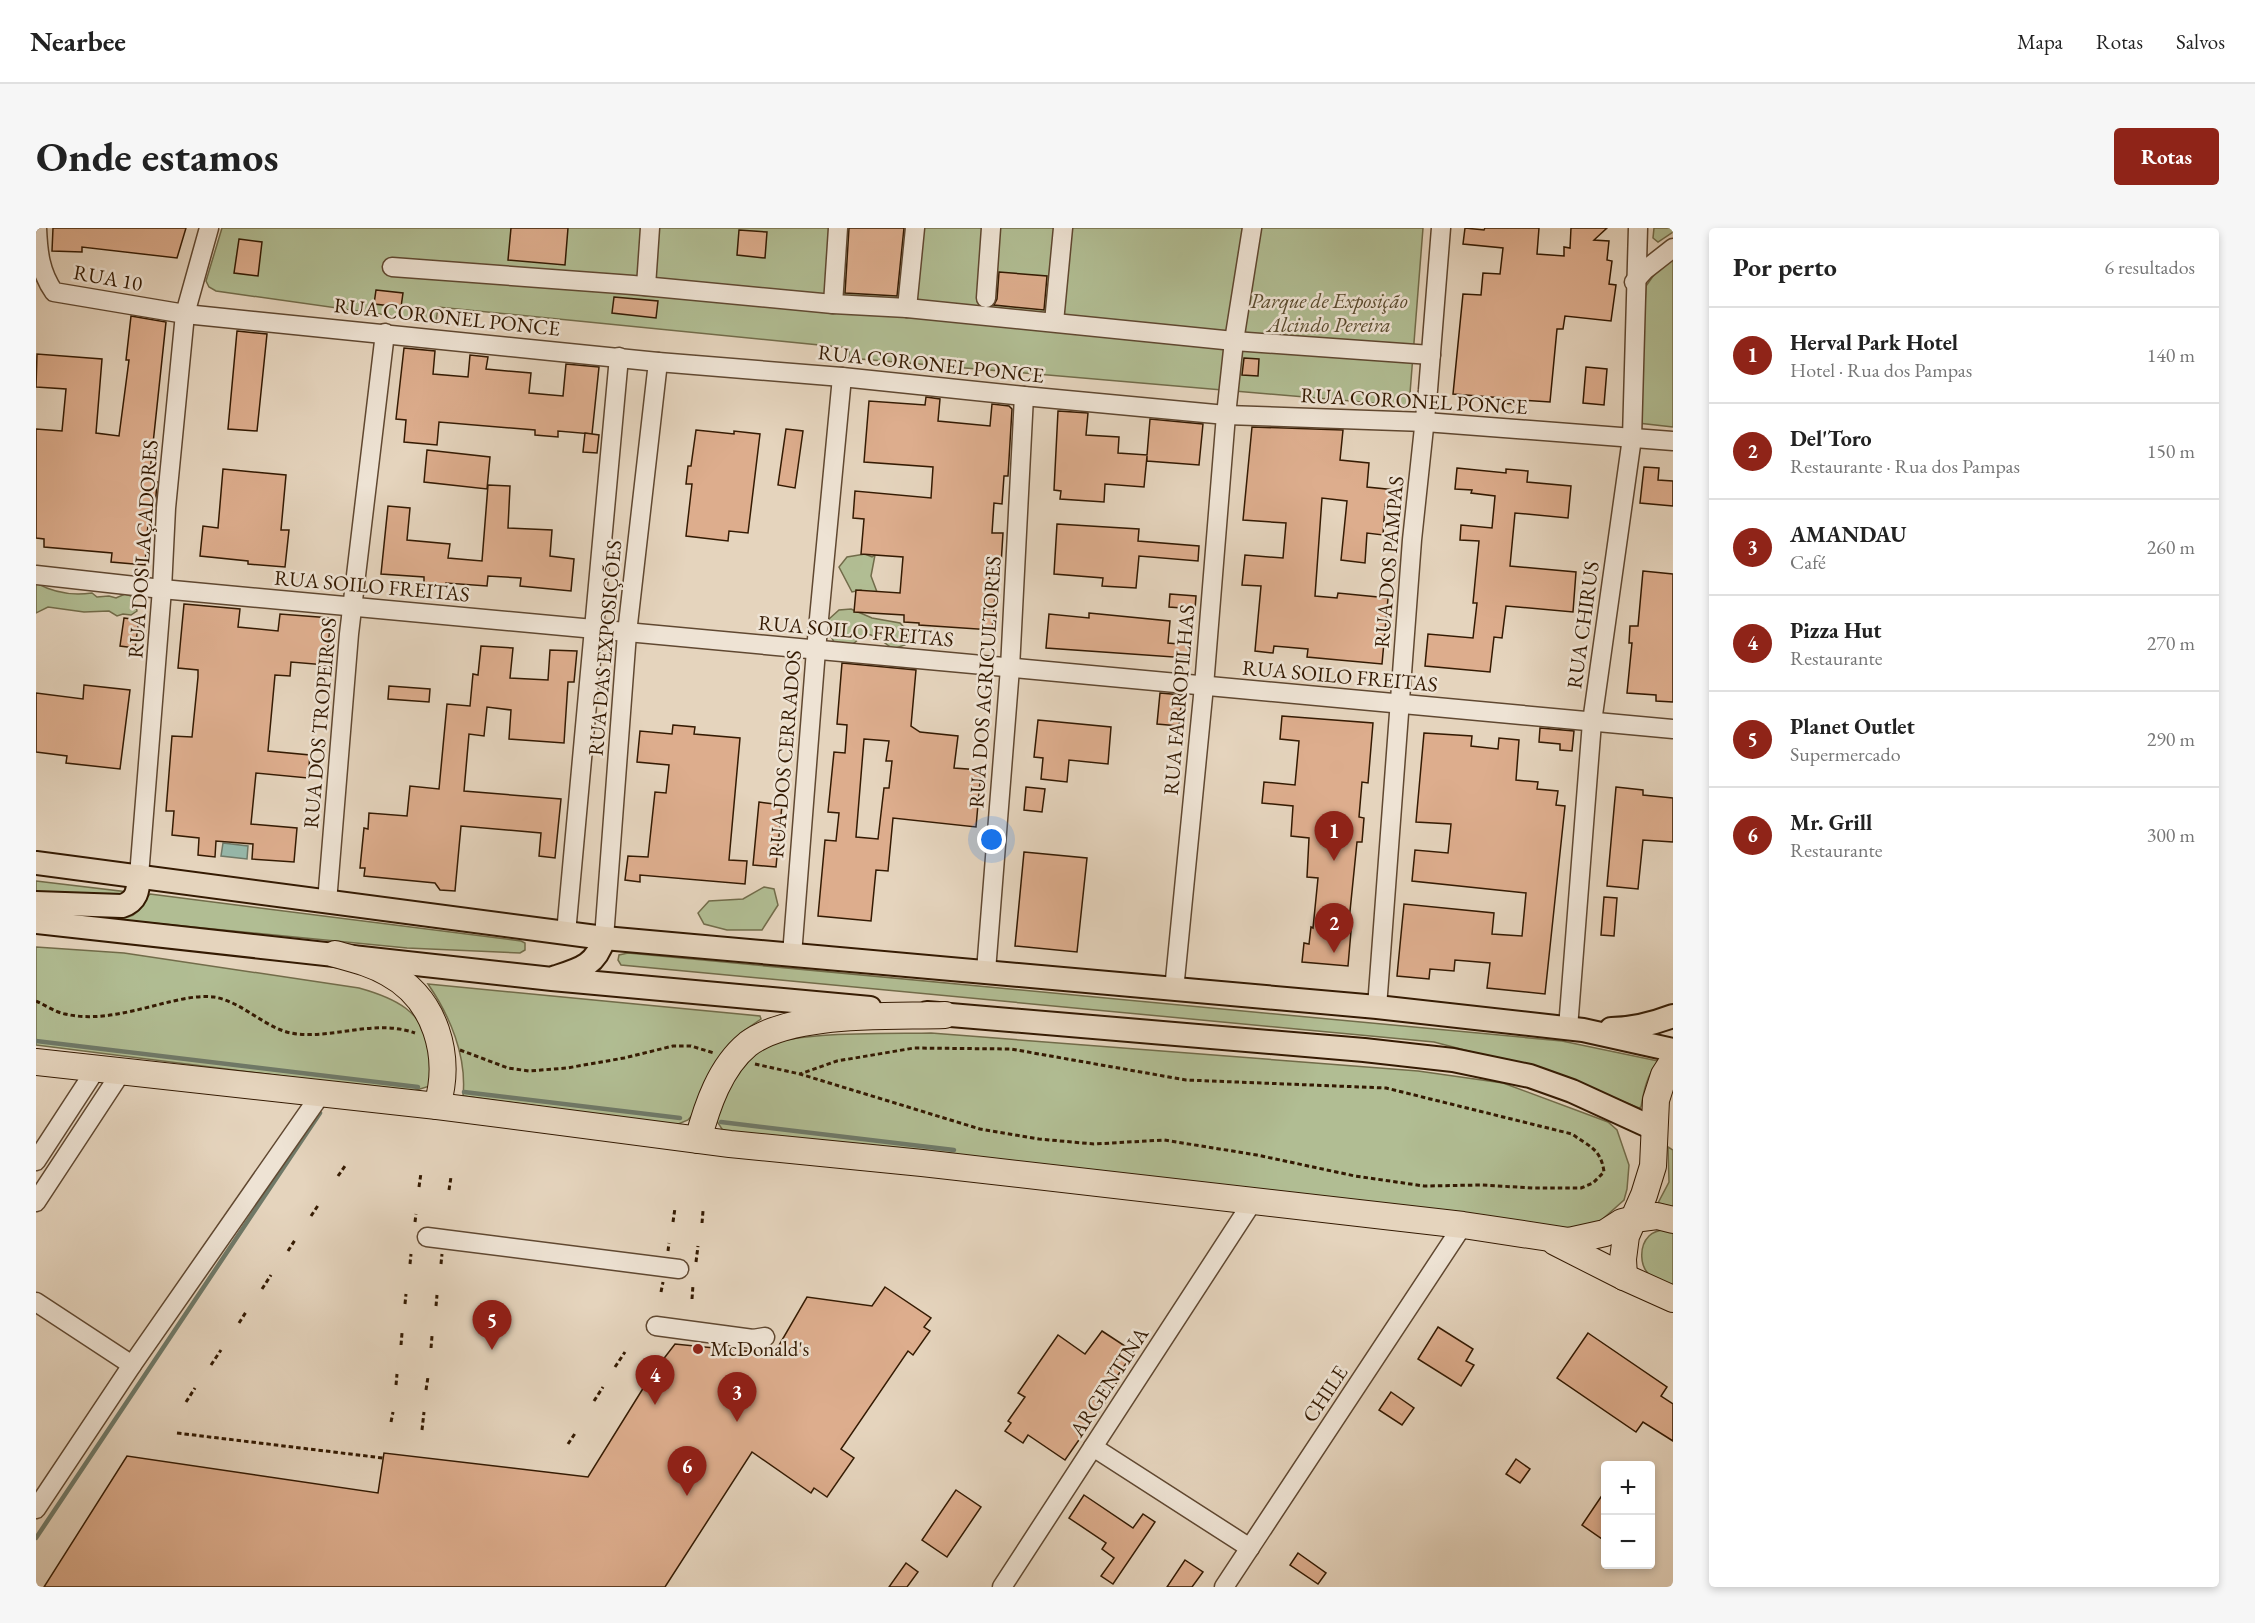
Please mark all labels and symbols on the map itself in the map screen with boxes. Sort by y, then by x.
street label: RUA 10 [72,258,145,297]
park label: Parque de Exposição Alcindo Pereira [1250,287,1408,338]
street label: RUA CORONEL PONCE [333,291,562,342]
street label: RUA CORONEL PONCE [817,338,1046,389]
street label: RUA CORONEL PONCE [1300,381,1528,420]
street label: RUA DOS LAÇADORES [121,439,164,659]
street label: RUA DOS PAMPAS [1368,475,1409,649]
street label: RUA DAS EXPOSIÇÕES [582,539,627,757]
street label: RUA DOS AGRICULTORES [962,555,1007,809]
street label: RUA CHIRUS [1560,559,1605,690]
street label: RUA SOILO FREITAS [273,564,471,607]
street label: RUA FARROPILHAS [1157,604,1200,796]
street label: RUA SOILO FREITAS [757,609,955,652]
street label: RUA DOS TROPEIROS [297,616,342,829]
street label: RUA DOS CERRADOS [762,649,807,859]
street label: RUA SOILO FREITAS [1241,654,1439,697]
pin: 1 [1314,812,1354,861]
your location [977,825,1006,854]
pin: 2 [1314,904,1354,953]
pin: 5 [472,1300,512,1350]
street label: ARGENTINA [1062,1321,1154,1443]
place label: McDonald's [710,1335,810,1362]
marker: McDonald's [691,1342,705,1356]
pin: 4 [636,1356,674,1405]
street label: CHILE [1296,1360,1354,1427]
pin: 3 [718,1372,756,1422]
pin: 6 [668,1446,706,1496]

